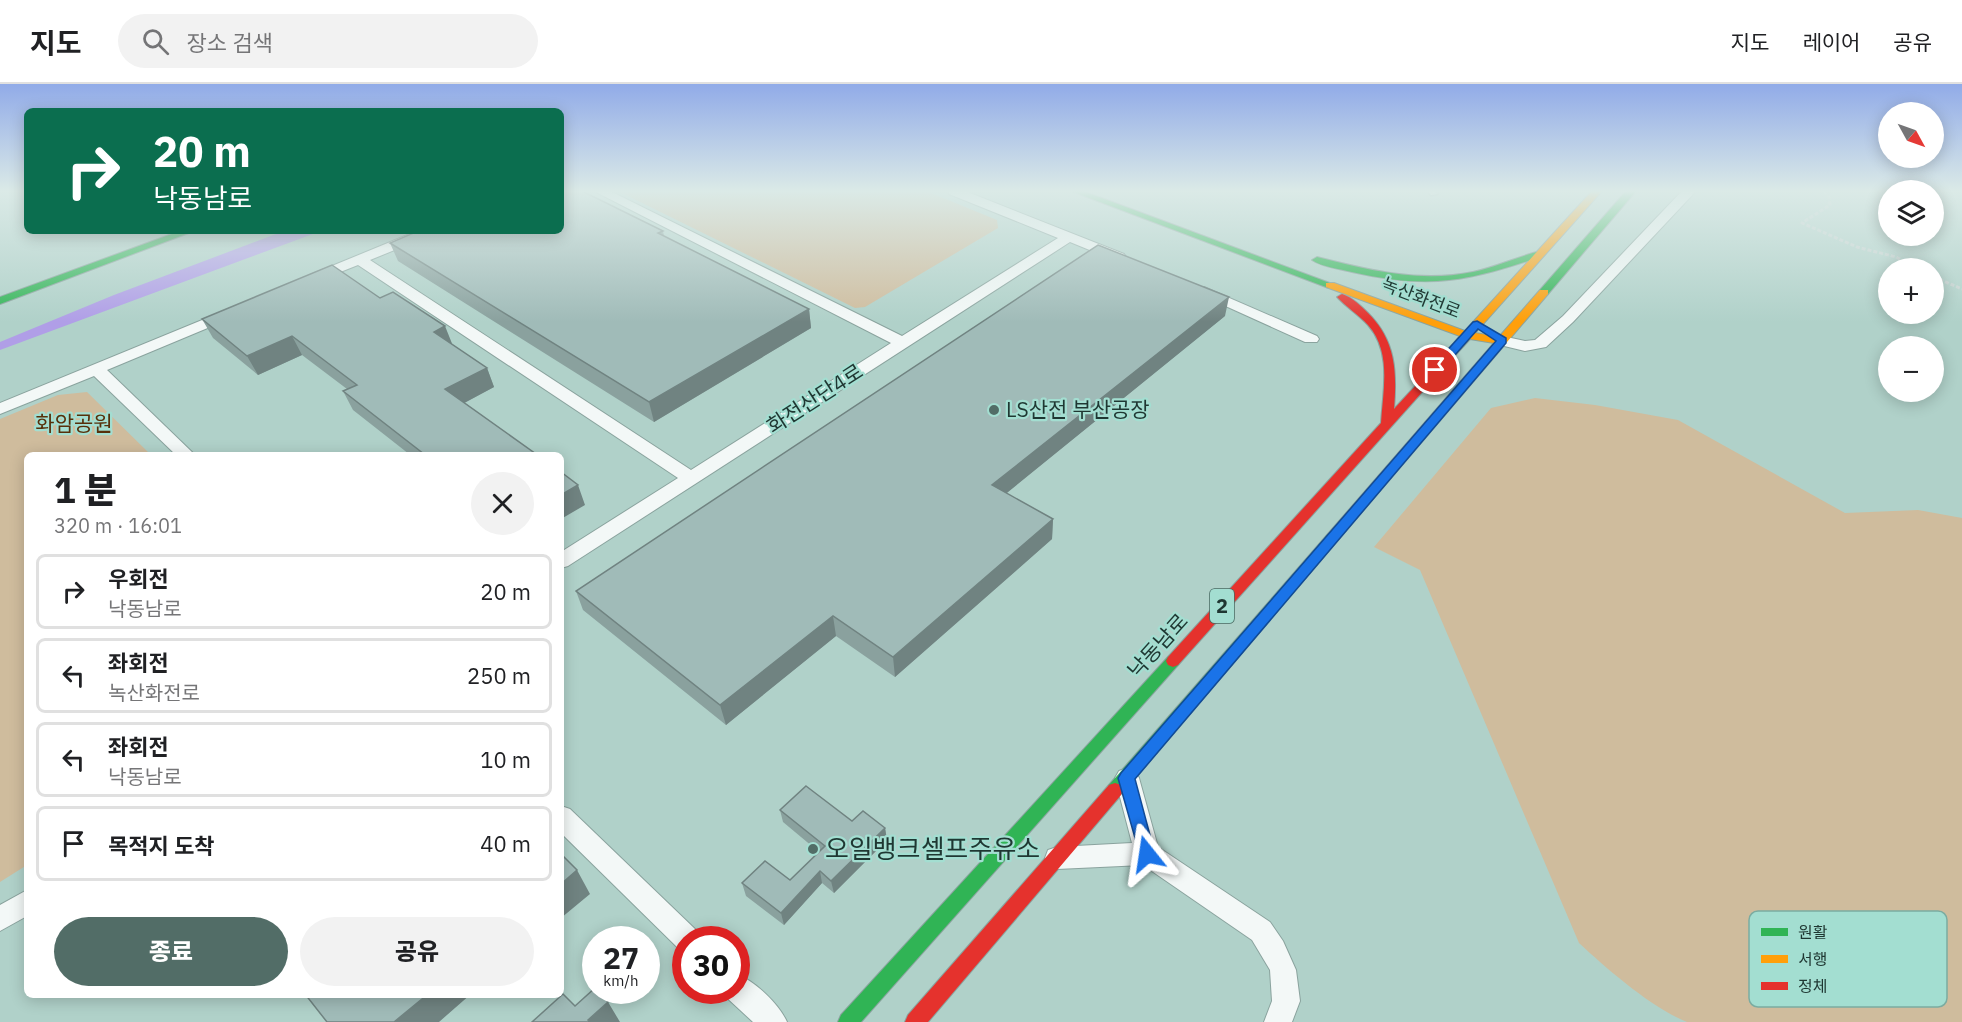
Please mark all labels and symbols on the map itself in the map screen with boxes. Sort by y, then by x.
north arrow [1878,102,1944,168]
street label: 녹산화전로 [1378,272,1464,323]
pin [1409,344,1460,395]
street label: 화전산단4로 [761,357,868,440]
place label: LS산전 부산공장 [1006,395,1150,423]
marker: LS산전 부산공장 [987,403,1001,417]
park label: 화암공원 [35,409,113,437]
road number: 2 [1210,589,1234,623]
street label: 낙동남로 [1121,607,1194,683]
position arrow [1115,822,1179,886]
place label: 오일뱅크셀프주유소 [825,831,1040,865]
marker: 오일뱅크셀프주유소 [806,842,820,856]
legend [1749,911,1947,1007]
text: 원활 [1798,922,1828,942]
speed limit sign: 30 [672,926,750,1004]
text: 서행 [1798,949,1827,969]
text: 정체 [1798,976,1827,996]

